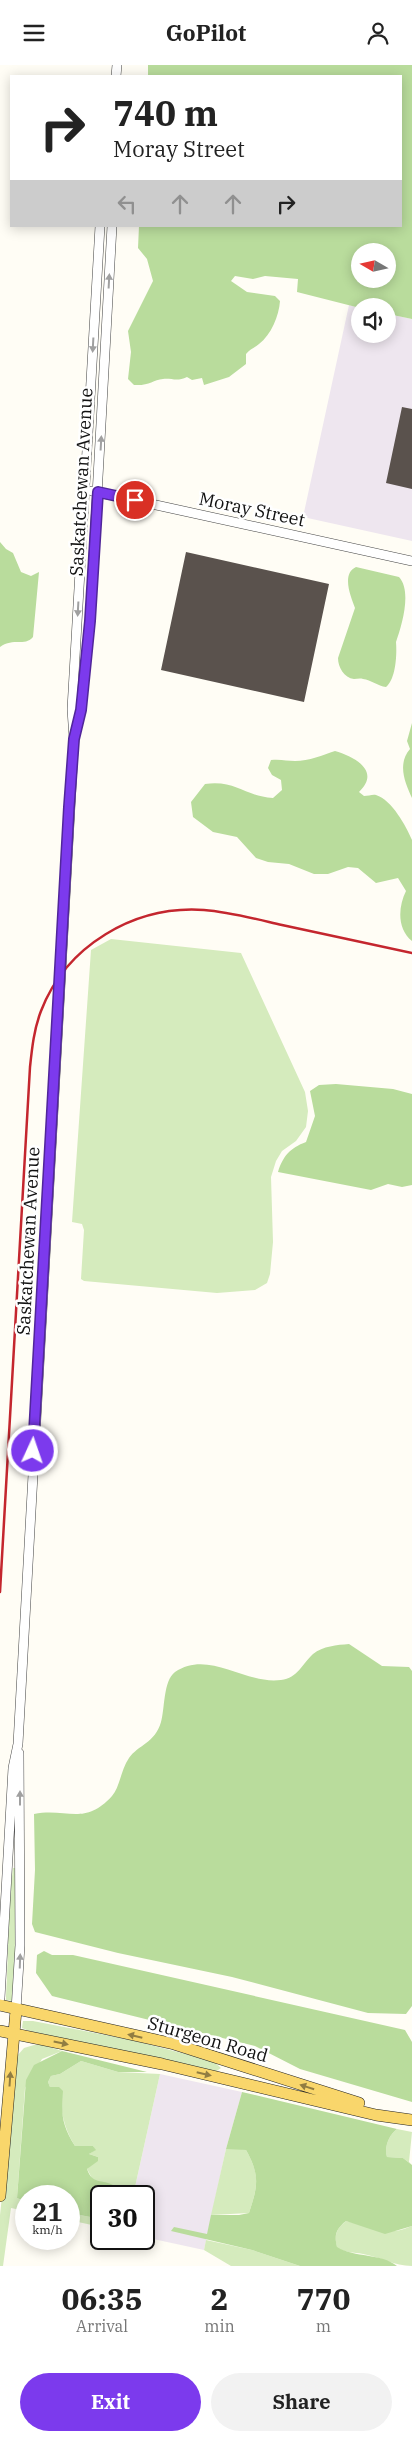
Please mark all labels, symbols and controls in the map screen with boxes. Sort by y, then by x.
text: GoPilot [166,18,246,47]
icon: menu [20,19,48,47]
icon: person [364,19,392,47]
text: 740 m [113,90,218,136]
icon: right [30,95,95,160]
text: Moray Street [113,134,245,163]
icon: left [113,190,141,218]
icon: ahead [166,190,194,218]
icon: ahead [219,190,247,218]
icon: right [272,190,300,218]
north arrow [351,243,396,287]
map controls [351,243,396,343]
one-way arrow [105,273,113,289]
button: sound [351,298,396,343]
one-way arrow [88,337,96,353]
street label: Saskatchewan Avenue [65,387,97,577]
one-way arrow [97,435,105,451]
pin [114,479,156,521]
icon: arrive [121,486,149,514]
street label: Moray Street [197,487,307,531]
one-way arrow [74,601,82,617]
street label: Saskatchewan Avenue [12,1146,44,1336]
position arrow [6,1424,58,1476]
one-way arrow [16,1790,24,1806]
one-way arrow [16,1953,24,1969]
street label: Sturgeon Road [145,2011,271,2067]
one-way arrow [126,2031,142,2039]
one-way arrow [53,2039,69,2047]
one-way arrow [196,2070,211,2078]
one-way arrow [6,2071,14,2087]
one-way arrow [299,2083,314,2091]
speed limit sign: 30 [90,2185,155,2250]
text: 21 [32,2195,63,2228]
text: km/h [32,2222,63,2237]
text: 06:35 [62,2279,143,2318]
text: 2 [211,2279,229,2318]
text: 770 [296,2279,350,2318]
text: Arrival [76,2316,128,2336]
text: min [204,2316,235,2336]
text: m [316,2316,331,2336]
button: Exit [20,2373,201,2431]
button: Share [211,2373,392,2431]

